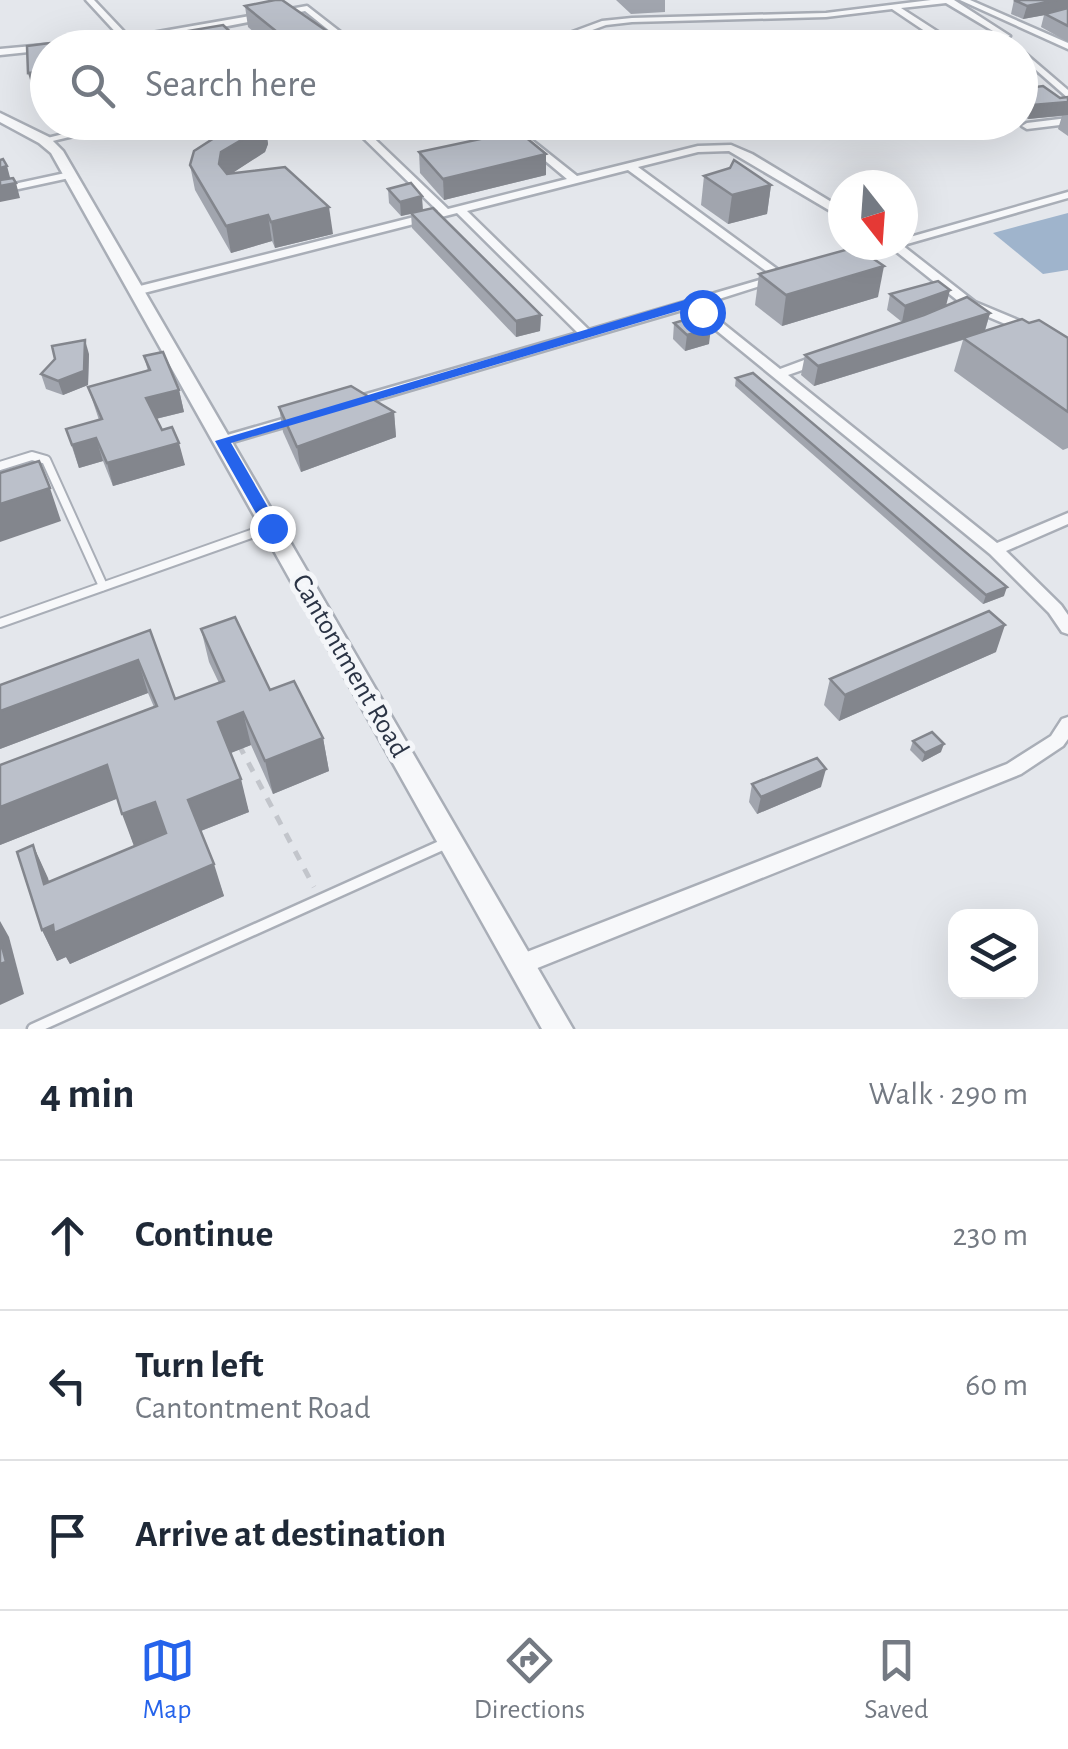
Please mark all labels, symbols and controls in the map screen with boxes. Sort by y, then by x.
search box [30,30,1038,140]
icon: search [65,58,120,113]
text: Search here [145,66,317,104]
north arrow [828,170,918,260]
route start [680,290,726,336]
route end [250,506,296,552]
street label: Cantontment Road [286,570,414,762]
map controls [948,909,1038,999]
button: layers [948,909,1038,999]
text: 4 min [40,1073,135,1115]
text: Walk · 290 m [869,1078,1028,1110]
icon: ahead [40,1208,95,1263]
text: Continue [135,1216,273,1254]
text: 230 m [952,1219,1028,1251]
text: Turn left [135,1347,263,1385]
icon: left [40,1358,95,1413]
text: 60 m [965,1369,1028,1401]
text: Cantontment Road [135,1392,371,1424]
icon: arrive [40,1508,95,1563]
text: Arrive at destination [135,1516,446,1554]
tab: Map [140,1633,195,1727]
tab: Directions [474,1633,585,1727]
tab: Saved [864,1633,928,1727]

